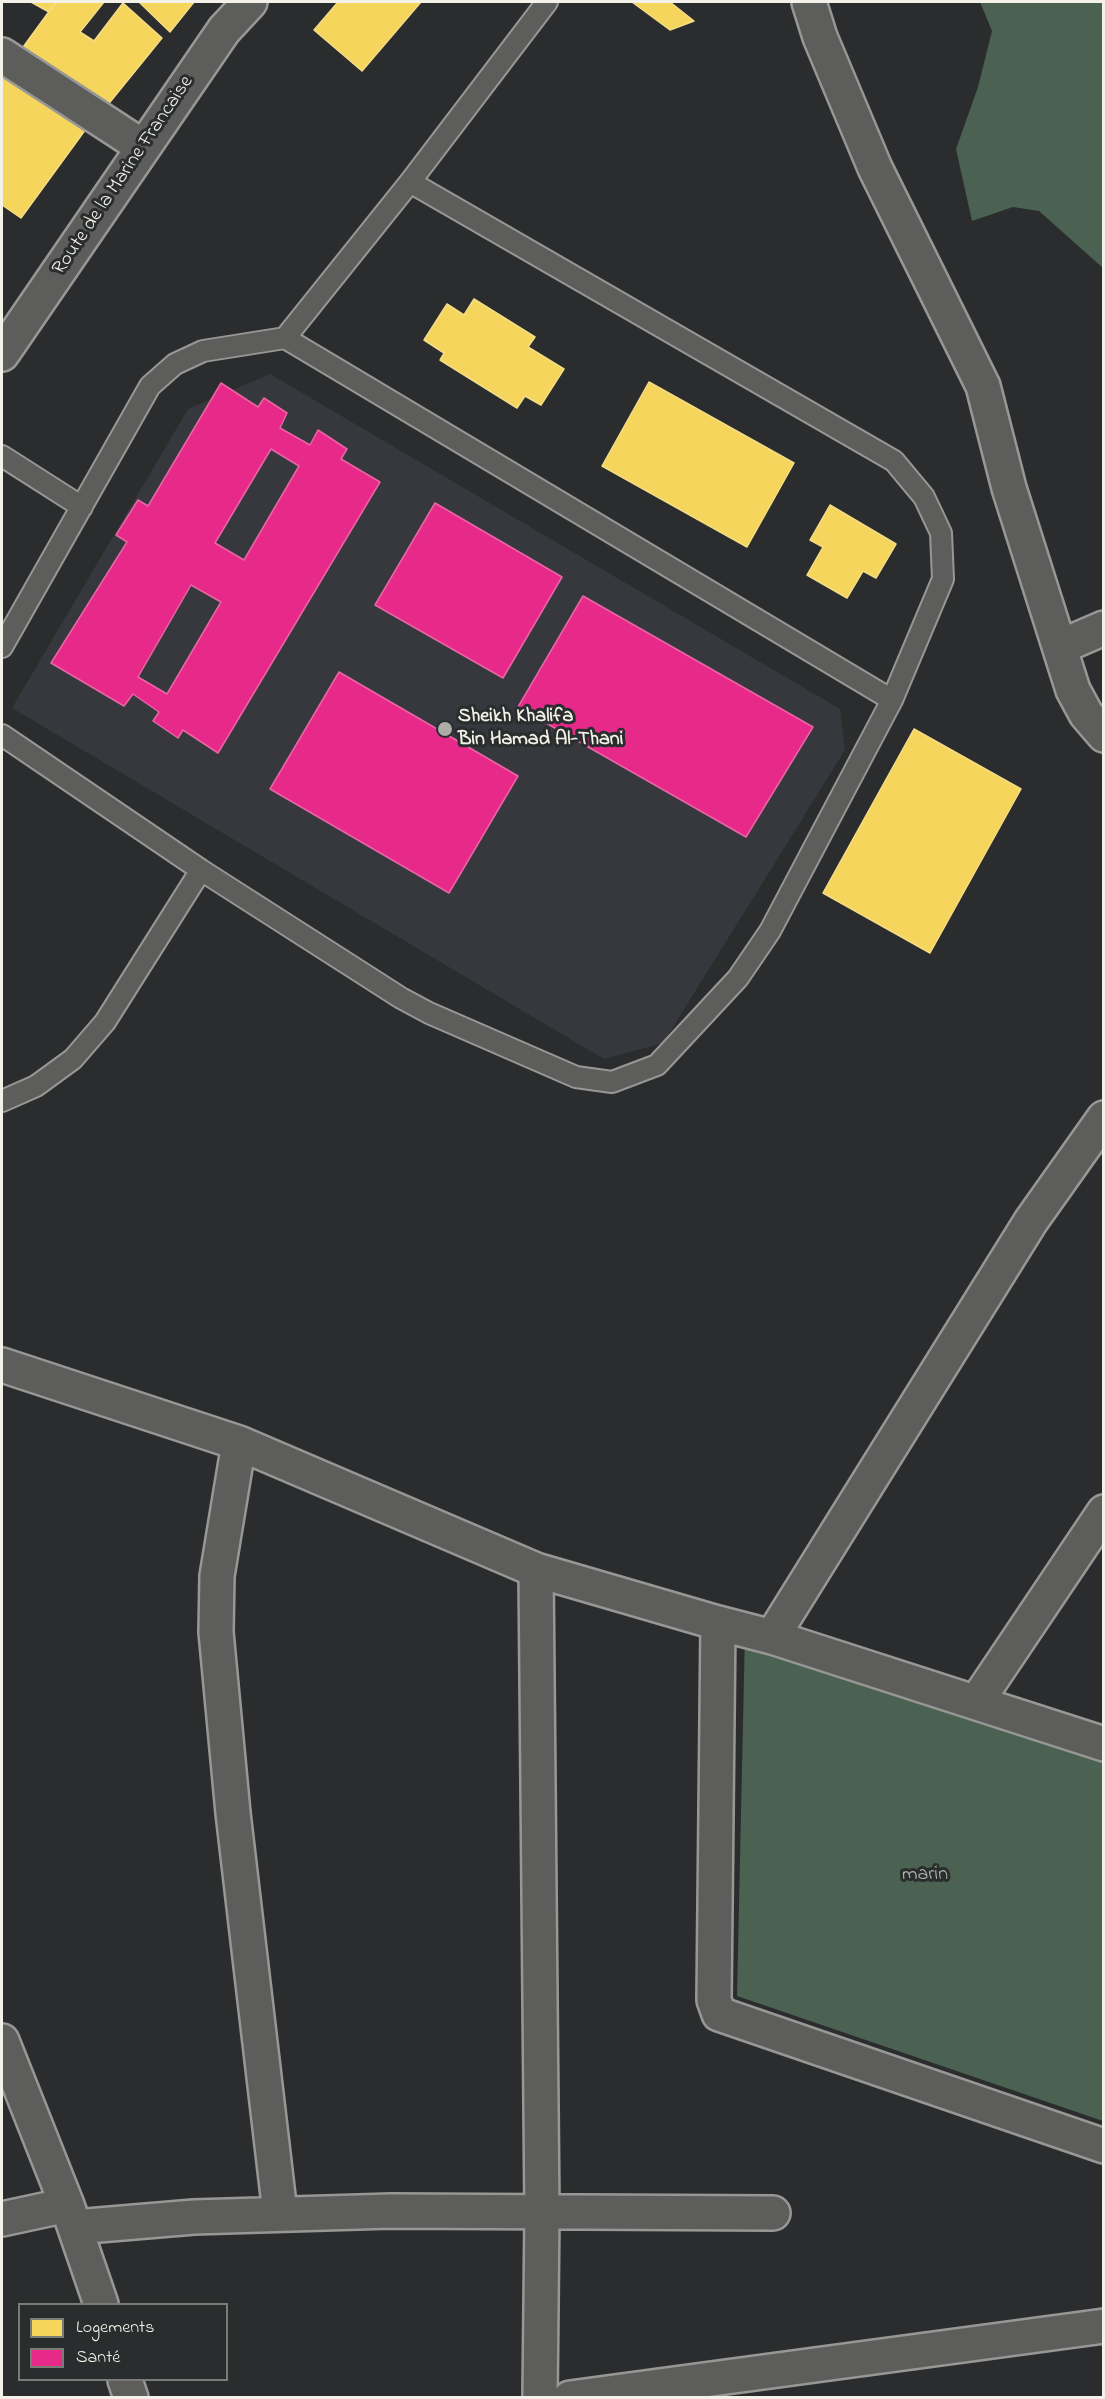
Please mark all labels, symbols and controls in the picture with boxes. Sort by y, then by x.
street label: Route de la Marine Francaise [48,72,200,280]
place label: Sheikh Khalifa Bin Hamad Al-Thani [458,706,623,753]
marker: Sheikh Khalifa Bin Hamad Al-Thani [436,720,454,738]
park label: marin [902,1864,948,1888]
legend [18,2303,228,2381]
text: Logements [76,2315,154,2341]
text: Santé [76,2345,120,2371]

